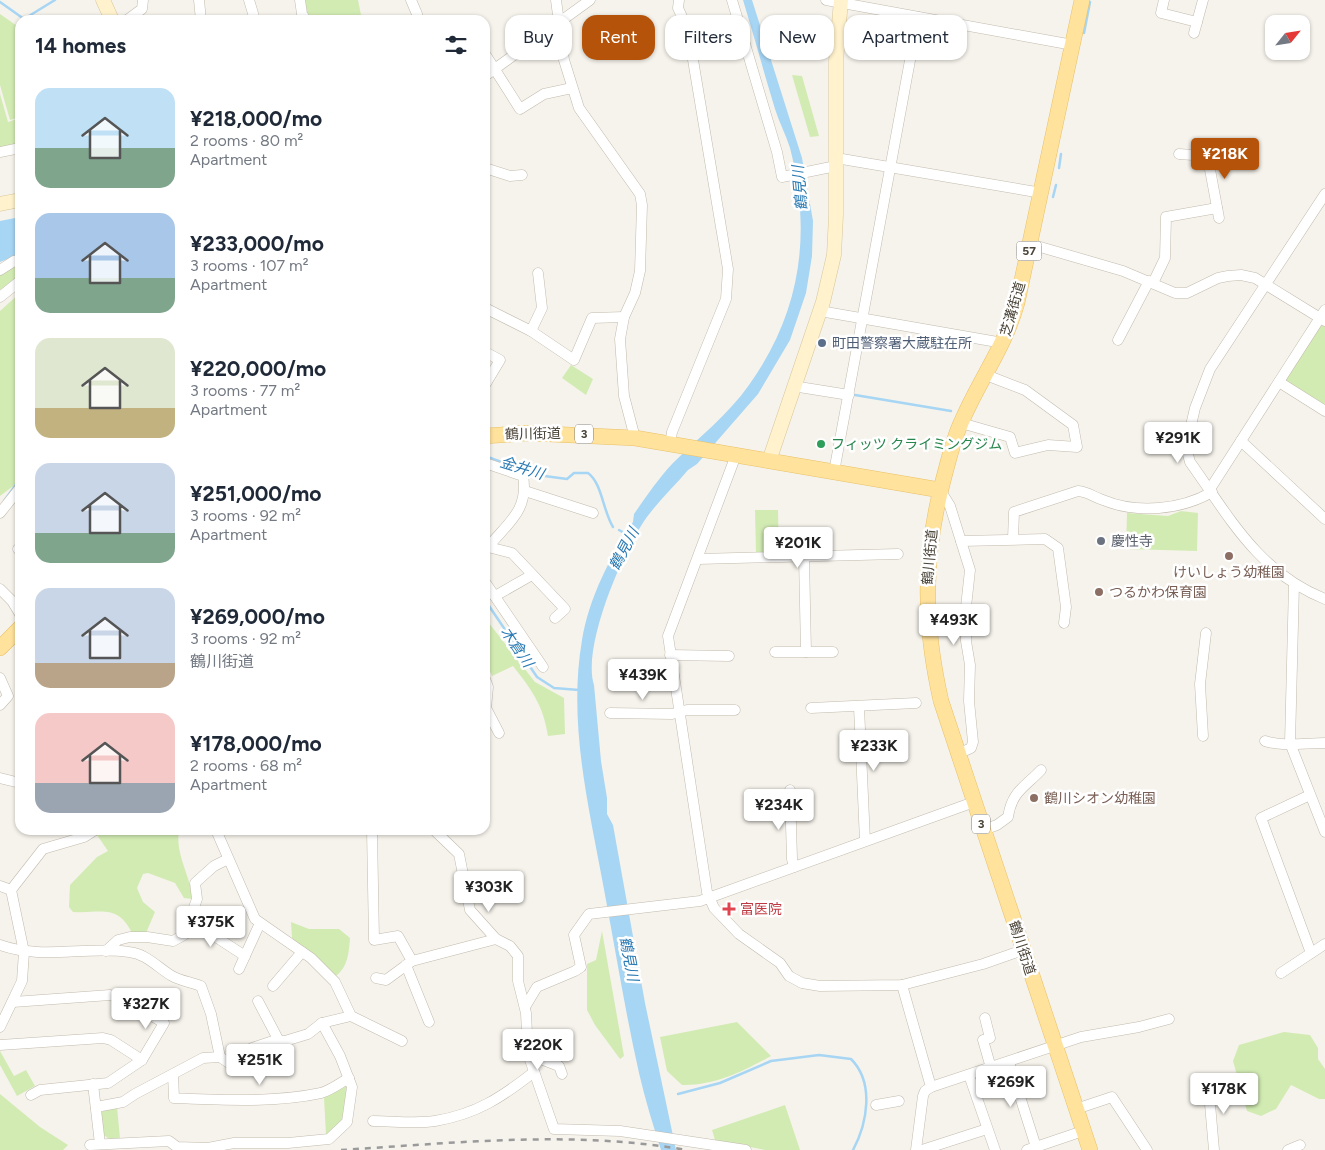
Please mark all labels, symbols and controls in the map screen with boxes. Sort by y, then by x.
chip: Buy [505,15,572,60]
chip: Rent [582,15,655,60]
chip: Filters [665,15,750,60]
chip: New [760,15,834,60]
chip: Apartment [844,15,967,60]
north arrow [1265,15,1310,60]
map controls [1265,15,1310,60]
icon: filters [442,31,470,59]
text: 14 homes [35,33,126,58]
text: ¥218,000/mo [190,106,322,131]
icon: home [75,108,135,168]
text: 2 rooms · 80 m² [190,131,303,150]
pin: ¥218K [1190,138,1260,180]
text: ¥218K [1202,144,1248,163]
text: Apartment [190,150,267,169]
water label: 鶴見川 [789,163,811,211]
text: ¥233,000/mo [190,231,324,256]
icon: home [75,233,135,293]
road number: 57 [1016,242,1042,260]
text: 3 rooms · 107 m² [190,256,308,275]
text: Apartment [190,275,267,294]
street label: 芝溝街道 [997,280,1029,338]
place label: 町田警察署大蔵駐在所 [832,335,972,352]
marker: 町田警察署大蔵駐在所 [816,337,828,349]
text: ¥220,000/mo [190,356,326,381]
icon: home [75,358,135,418]
text: 3 rooms · 77 m² [190,381,300,400]
text: Apartment [190,400,267,419]
pin: ¥291K [1143,422,1213,464]
road number: 3 [575,424,593,444]
street label: 鶴川街道 [505,425,561,443]
text: ¥291K [1155,428,1201,447]
place label: フィッツ クライミングジム [831,436,1002,453]
marker: フィッツ クライミングジム [815,438,827,450]
water label: 金井川 [498,453,548,484]
text: ¥251,000/mo [190,481,322,506]
icon: home [75,483,135,543]
text: 3 rooms · 92 m² [190,506,301,525]
water label: 鶴見川 [605,523,643,573]
text: Apartment [190,525,267,544]
pin: ¥201K [763,526,833,569]
street label: 鶴川街道 [919,528,941,586]
text: ¥201K [775,533,821,552]
place label: 慶性寺 [1111,533,1153,550]
marker: 慶性寺 [1095,535,1107,547]
marker: けいしょう幼稚園 [1223,550,1235,562]
place label: けいしょう幼稚園 [1173,564,1285,581]
place label: つるかわ保育園 [1109,584,1207,601]
marker: つるかわ保育園 [1093,586,1105,598]
text: ¥269,000/mo [190,604,325,629]
pin: ¥493K [919,604,989,646]
icon: home [75,608,135,668]
text: ¥493K [930,610,978,629]
water label: 木倉川 [497,623,538,672]
text: 3 rooms · 92 m² [190,629,301,648]
text: 鶴川街道 [190,652,254,671]
pin: ¥439K [608,658,678,701]
text: ¥439K [619,665,667,684]
pin: ¥233K [839,730,909,772]
text: ¥178,000/mo [190,731,322,756]
icon: home [75,733,135,793]
text: ¥233K [850,736,898,755]
text: 2 rooms · 68 m² [190,756,302,775]
text: Apartment [190,775,267,794]
pin: ¥234K [744,788,814,831]
place label: 鶴川シオン幼稚園 [1044,790,1156,807]
marker: 鶴川シオン幼稚園 [1028,792,1040,804]
text: ¥234K [755,795,803,814]
road number: 3 [972,814,990,834]
pin: ¥303K [454,870,524,913]
text: ¥303K [465,877,513,896]
place label: 富医院 [740,901,782,918]
marker: 富医院 [722,902,736,916]
pin: ¥375K [176,906,246,948]
text: ¥375K [187,912,235,931]
street label: 鶴川街道 [1005,919,1039,977]
water label: 鶴見川 [616,935,643,985]
pin: ¥327K [111,988,181,1030]
text: ¥327K [122,994,170,1013]
pin: ¥220K [503,1028,573,1071]
text: ¥220K [513,1035,563,1054]
pin: ¥251K [225,1044,295,1086]
text: ¥251K [237,1050,283,1069]
pin: ¥269K [976,1066,1046,1108]
text: ¥269K [987,1072,1035,1091]
pin: ¥178K [1189,1072,1259,1115]
text: ¥178K [1201,1079,1247,1098]

